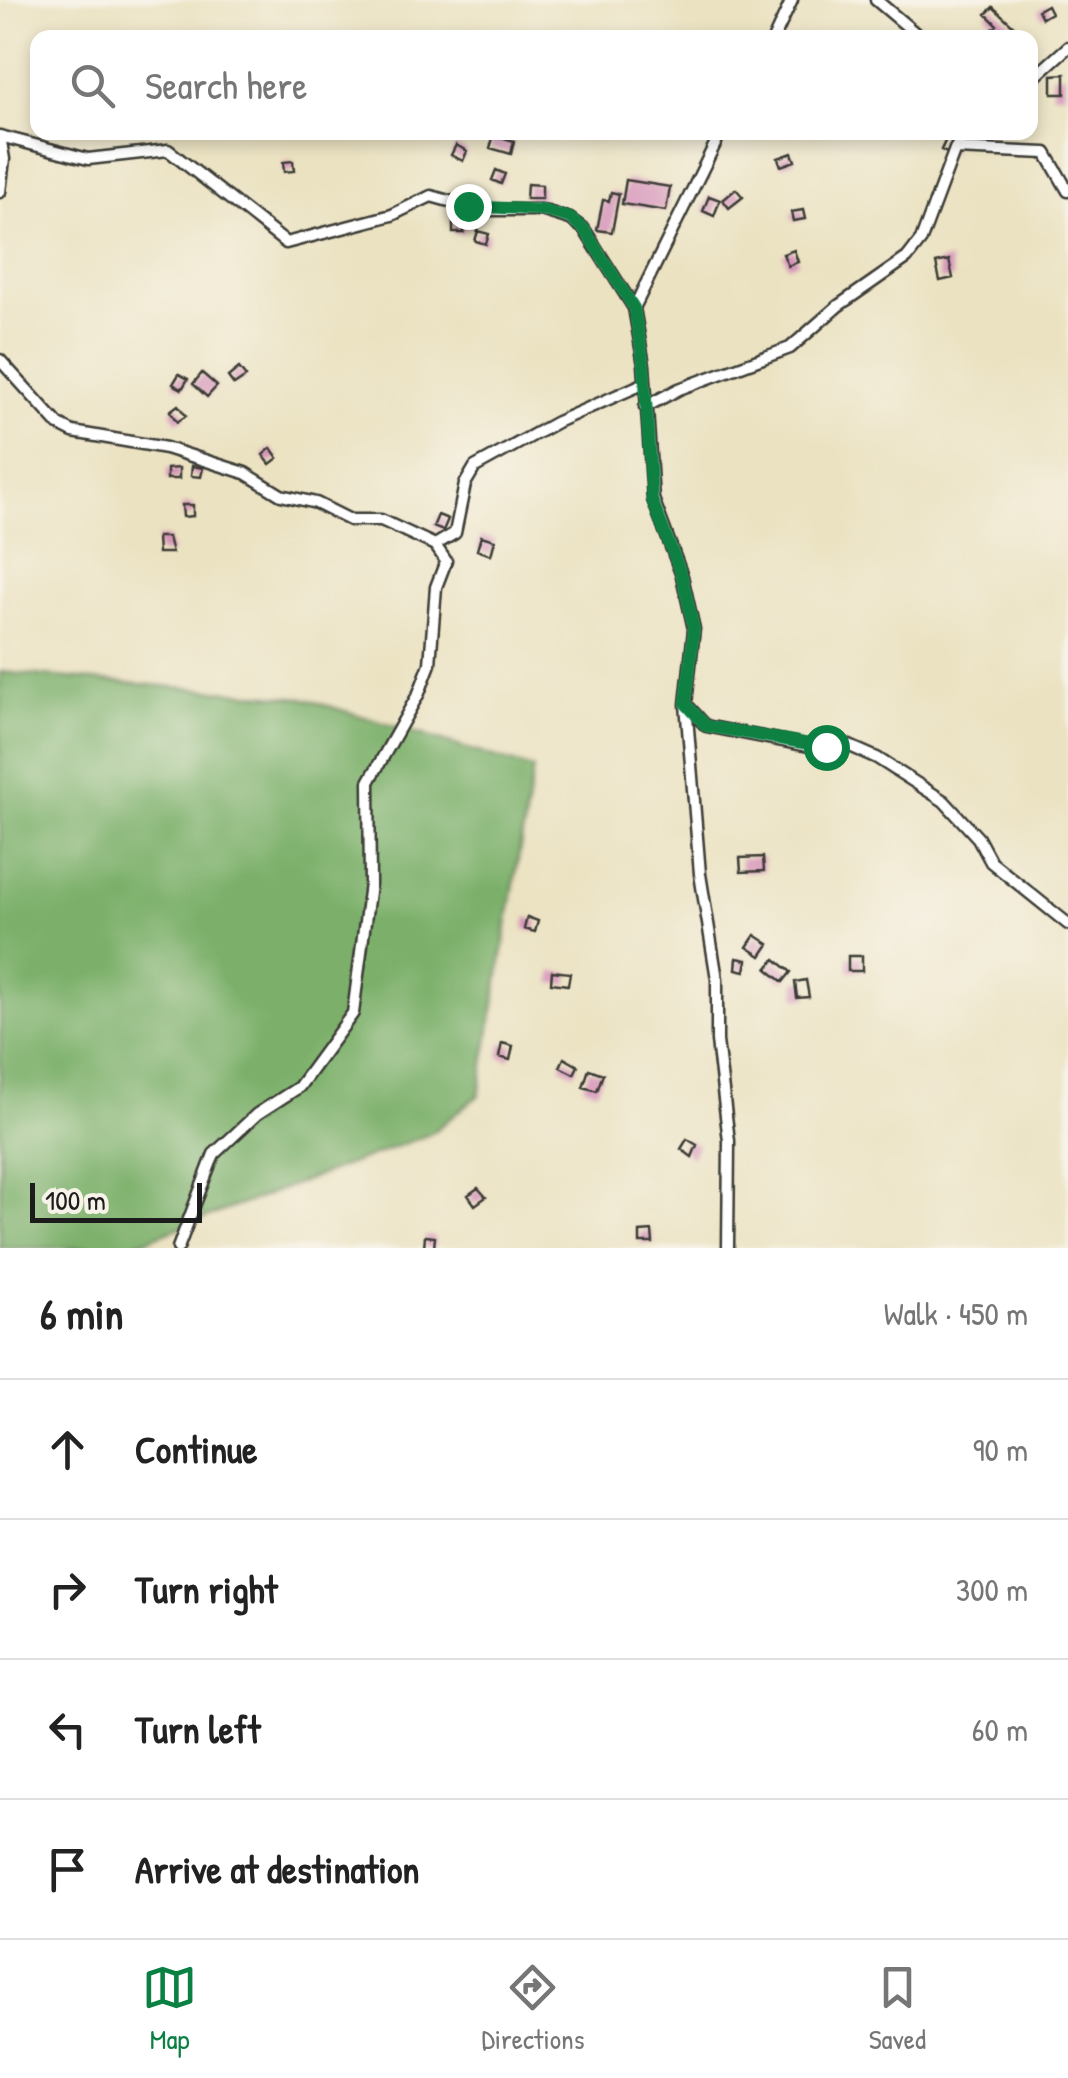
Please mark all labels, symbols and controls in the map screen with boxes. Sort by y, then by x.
search box [30,30,1038,140]
icon: search [65,58,120,113]
text: Search here [145,59,307,111]
route end [446,184,492,230]
route start [804,725,850,771]
scale bar [30,1178,202,1222]
text: 100 m [45,1181,106,1219]
text: 6 min [40,1285,123,1342]
text: Walk · 450 m [884,1292,1028,1335]
icon: ahead [40,1422,95,1477]
text: Continue [135,1423,257,1475]
text: 90 m [973,1428,1028,1471]
icon: right [40,1562,95,1617]
text: Turn right [135,1563,278,1615]
text: 300 m [956,1568,1028,1611]
icon: left [40,1702,95,1757]
text: Turn left [135,1703,260,1755]
text: 60 m [972,1708,1028,1751]
icon: arrive [40,1842,95,1897]
text: Arrive at destination [135,1843,419,1895]
tab: Map [142,1960,197,2058]
tab: Directions [481,1960,584,2058]
tab: Saved [869,1960,926,2058]

